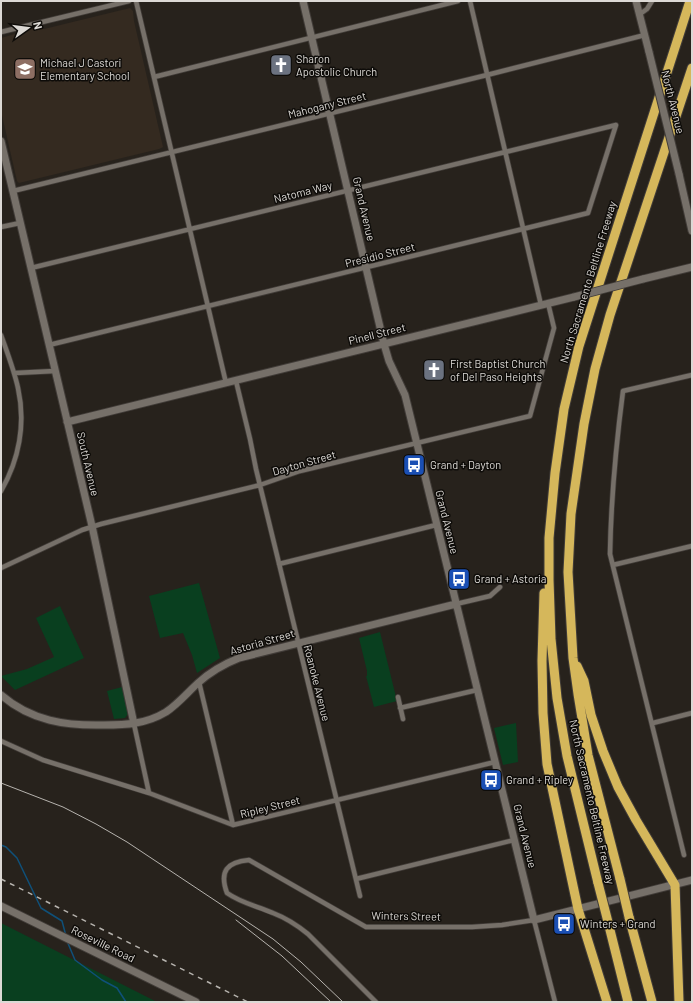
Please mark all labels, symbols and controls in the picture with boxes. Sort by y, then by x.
north arrow [8,8,48,48]
text: N [31,20,45,31]
church icon: Sharon Apostolic Church [268,52,294,78]
place label: Sharon Apostolic Church [296,52,377,78]
school or university icon: Michael J Castori Elementary School [12,56,38,82]
place label: Michael J Castori Elementary School [40,56,130,82]
street label: North Avenue [659,69,688,135]
street label: Mahogany Street [287,89,367,120]
street label: Grand Avenue [351,176,378,242]
street label: Natoma Way [272,178,333,205]
street label: North Sacramento Beltline Freeway [557,199,618,364]
street label: Presidio Street [344,240,416,269]
street label: Pinell Street [347,320,407,347]
church icon: First Baptist Church of Del Paso Heights [421,357,447,383]
place label: First Baptist Church of Del Paso Heights [450,357,545,383]
street label: South Avenue [75,431,102,497]
street label: Dayton Street [271,447,337,478]
bus stop icon: Grand + Dayton [401,452,427,478]
place label: Grand + Dayton [430,458,501,471]
street label: Grand Avenue [433,489,462,555]
bus stop icon: Grand + Astoria [446,566,472,592]
place label: Grand + Astoria [474,572,546,585]
street label: Astoria Street [228,626,296,657]
street label: Roanoke Avenue [302,643,333,723]
street label: North Sacramento Beltline Freeway [567,718,618,885]
bus stop icon: Grand + Ripley [478,767,504,793]
place label: Grand + Ripley [506,773,573,786]
street label: Ripley Street [239,793,301,820]
street label: Grand Avenue [511,803,540,869]
street label: Winters Street [371,908,441,923]
bus stop icon: Winters + Grand [551,911,577,937]
place label: Winters + Grand [580,917,655,930]
street label: Roseville Road [69,923,137,965]

